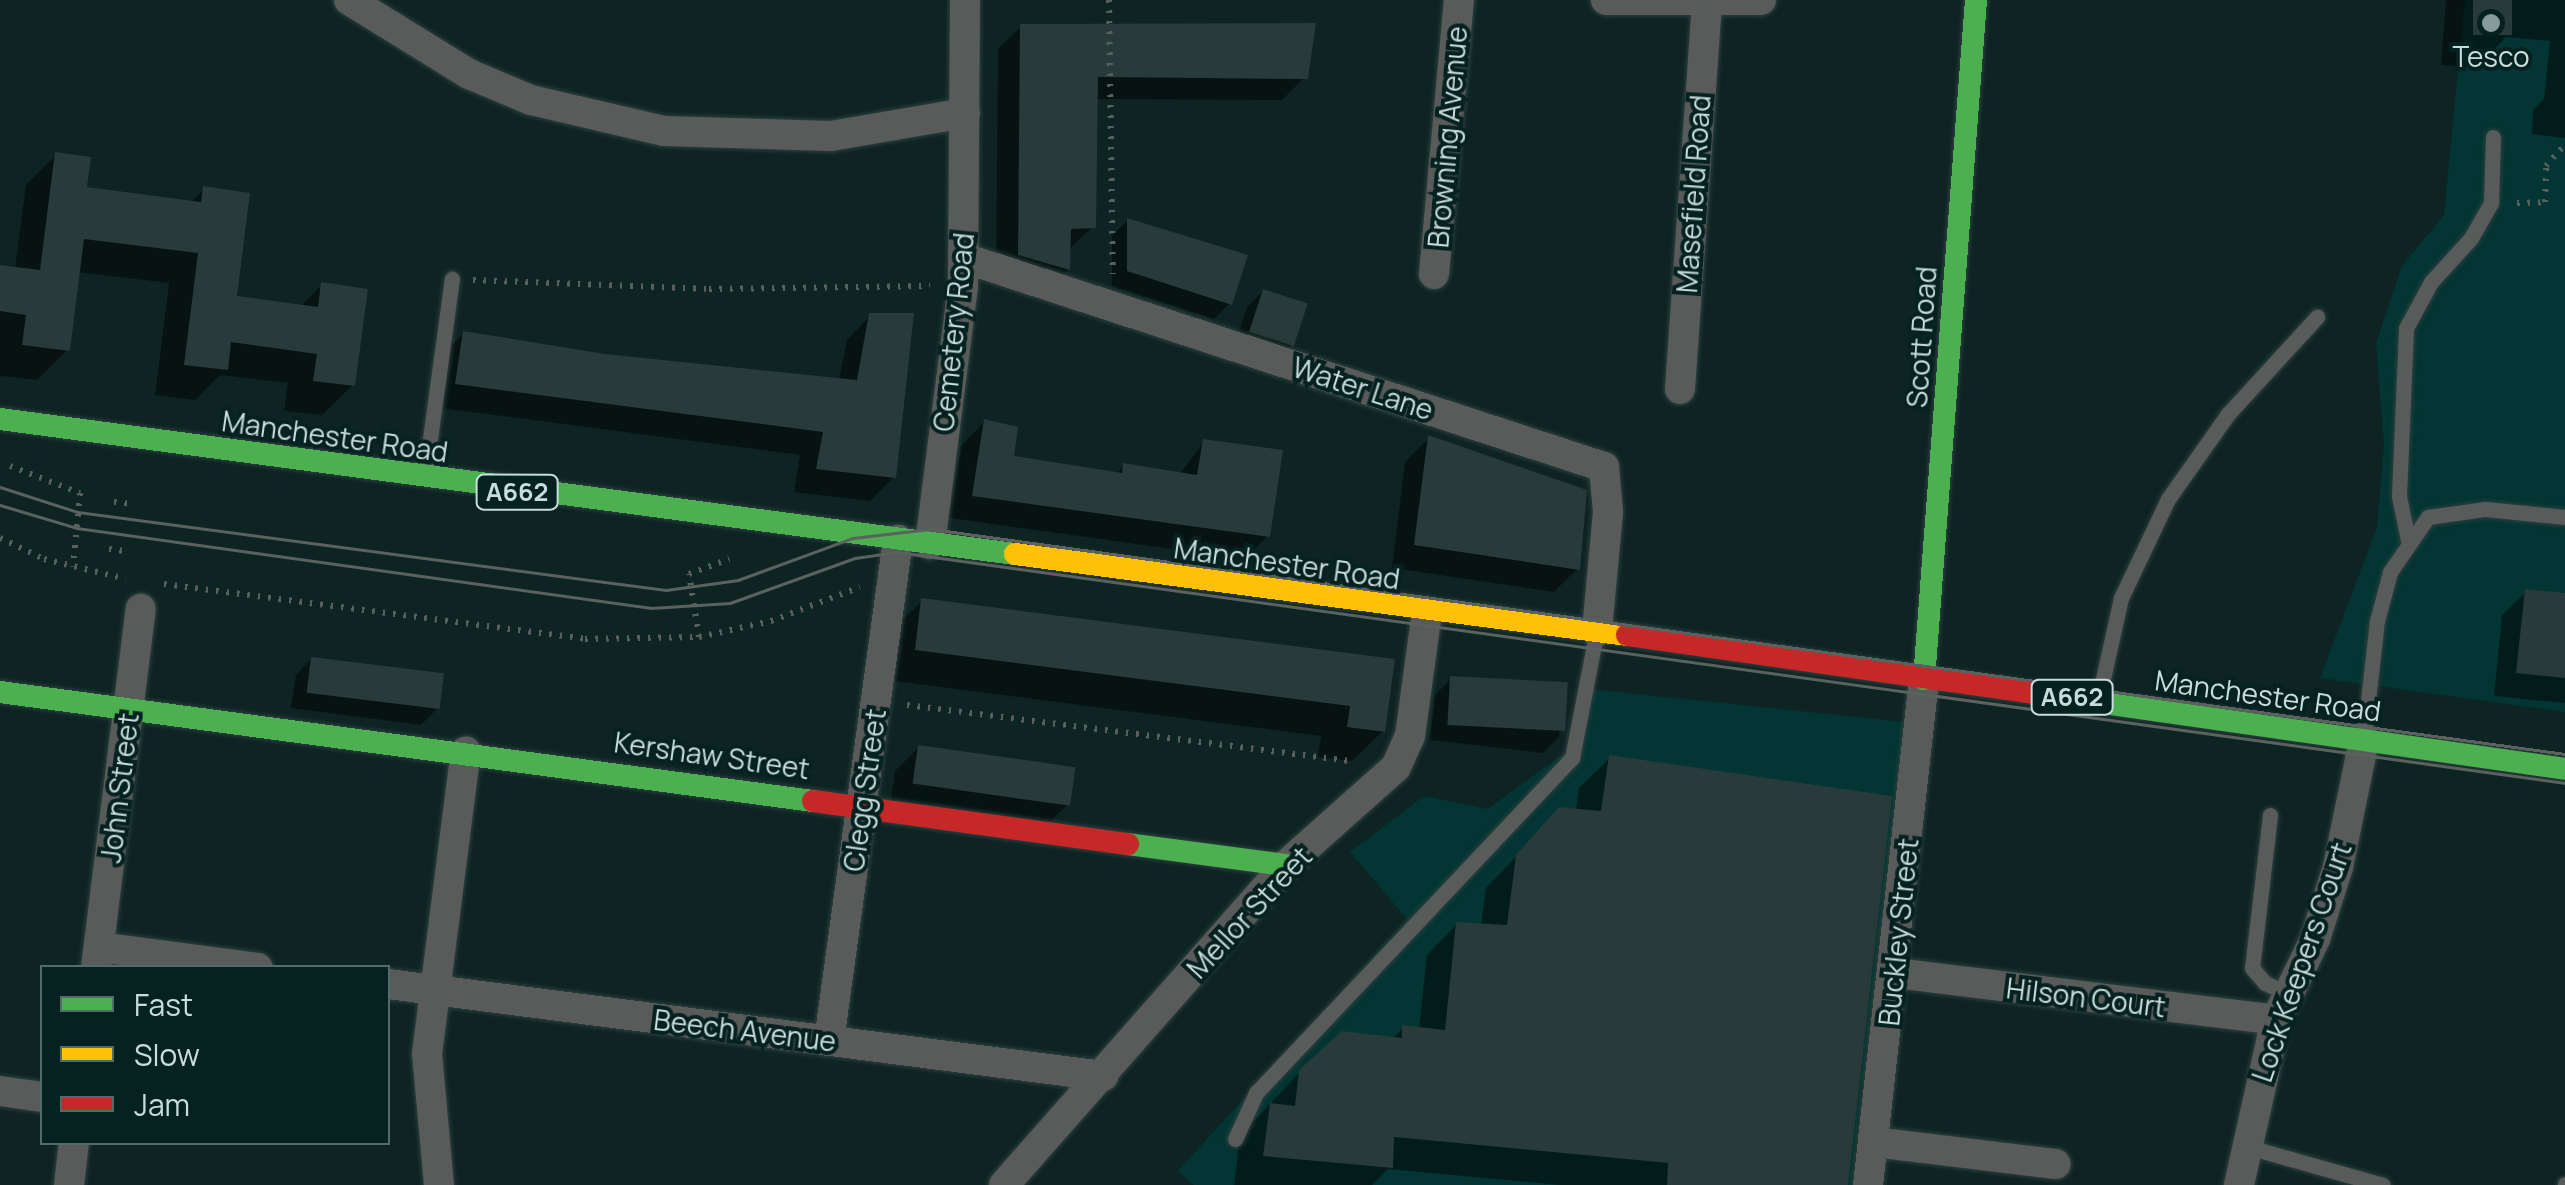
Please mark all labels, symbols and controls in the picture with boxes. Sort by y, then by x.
marker: Tesco [2480,12,2502,34]
street label: Browning Avenue [1421,25,1473,249]
place label: Tesco [2452,39,2530,73]
street label: Masefield Road [1669,94,1717,294]
street label: Cemetery Road [926,231,980,433]
street label: Scott Road [1899,265,1943,409]
street label: Water Lane [1288,349,1438,427]
street label: Manchester Road [220,404,450,468]
road number: A662 [474,472,560,512]
street label: Manchester Road [1172,531,1402,595]
street label: Manchester Road [2153,663,2383,727]
road number: A662 [2030,677,2114,717]
street label: Clegg Street [836,706,892,874]
street label: John Street [93,711,145,865]
street label: Kershaw Street [612,725,812,785]
street label: Buckley Street [1871,837,1925,1027]
street label: Lock Keepers Court [2244,838,2358,1086]
street label: Mellor Street [1180,839,1318,985]
legend [40,965,390,1145]
street label: Hilson Court [2004,971,2168,1023]
text: Fast [134,984,193,1025]
street label: Beech Avenue [652,1002,838,1058]
text: Slow [134,1034,200,1075]
text: Jam [134,1084,190,1125]

